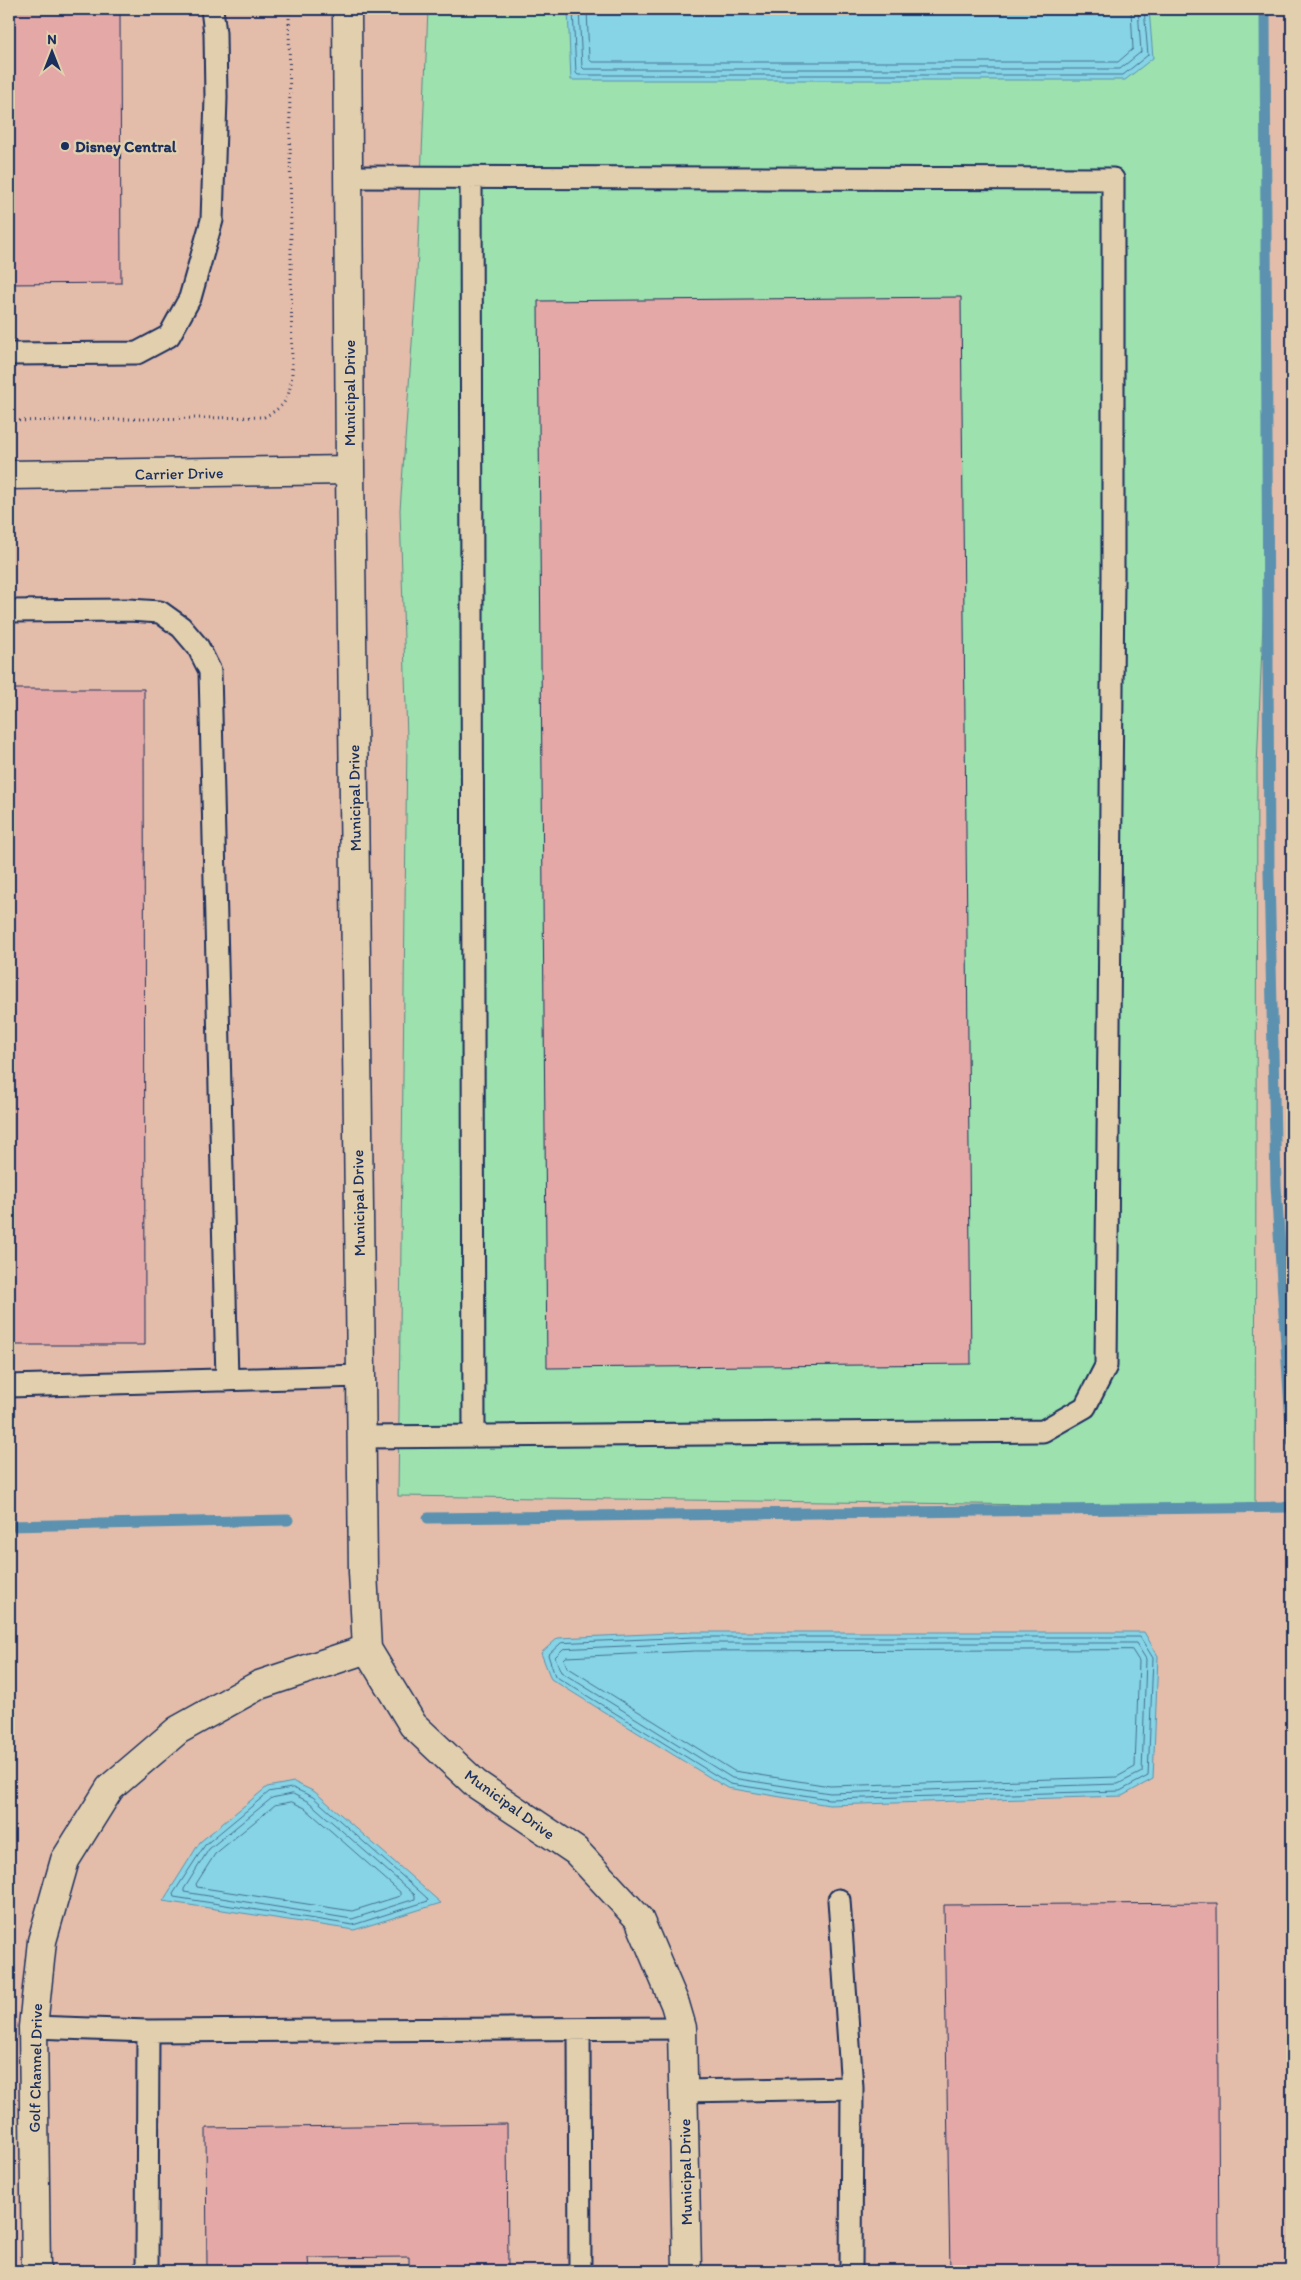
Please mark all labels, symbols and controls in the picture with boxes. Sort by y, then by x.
north arrow [28,28,78,78]
text: N [47,31,57,48]
place label: Disney Central [75,137,177,157]
marker: Disney Central [59,140,71,152]
street label: Municipal Drive [340,339,359,446]
street label: Carrier Drive [134,463,224,484]
street label: Municipal Drive [344,744,365,851]
street label: Municipal Drive [348,1149,369,1256]
street label: Municipal Drive [461,1765,559,1844]
street label: Golf Channel Drive [25,2003,46,2133]
street label: Municipal Drive [675,2118,696,2225]

